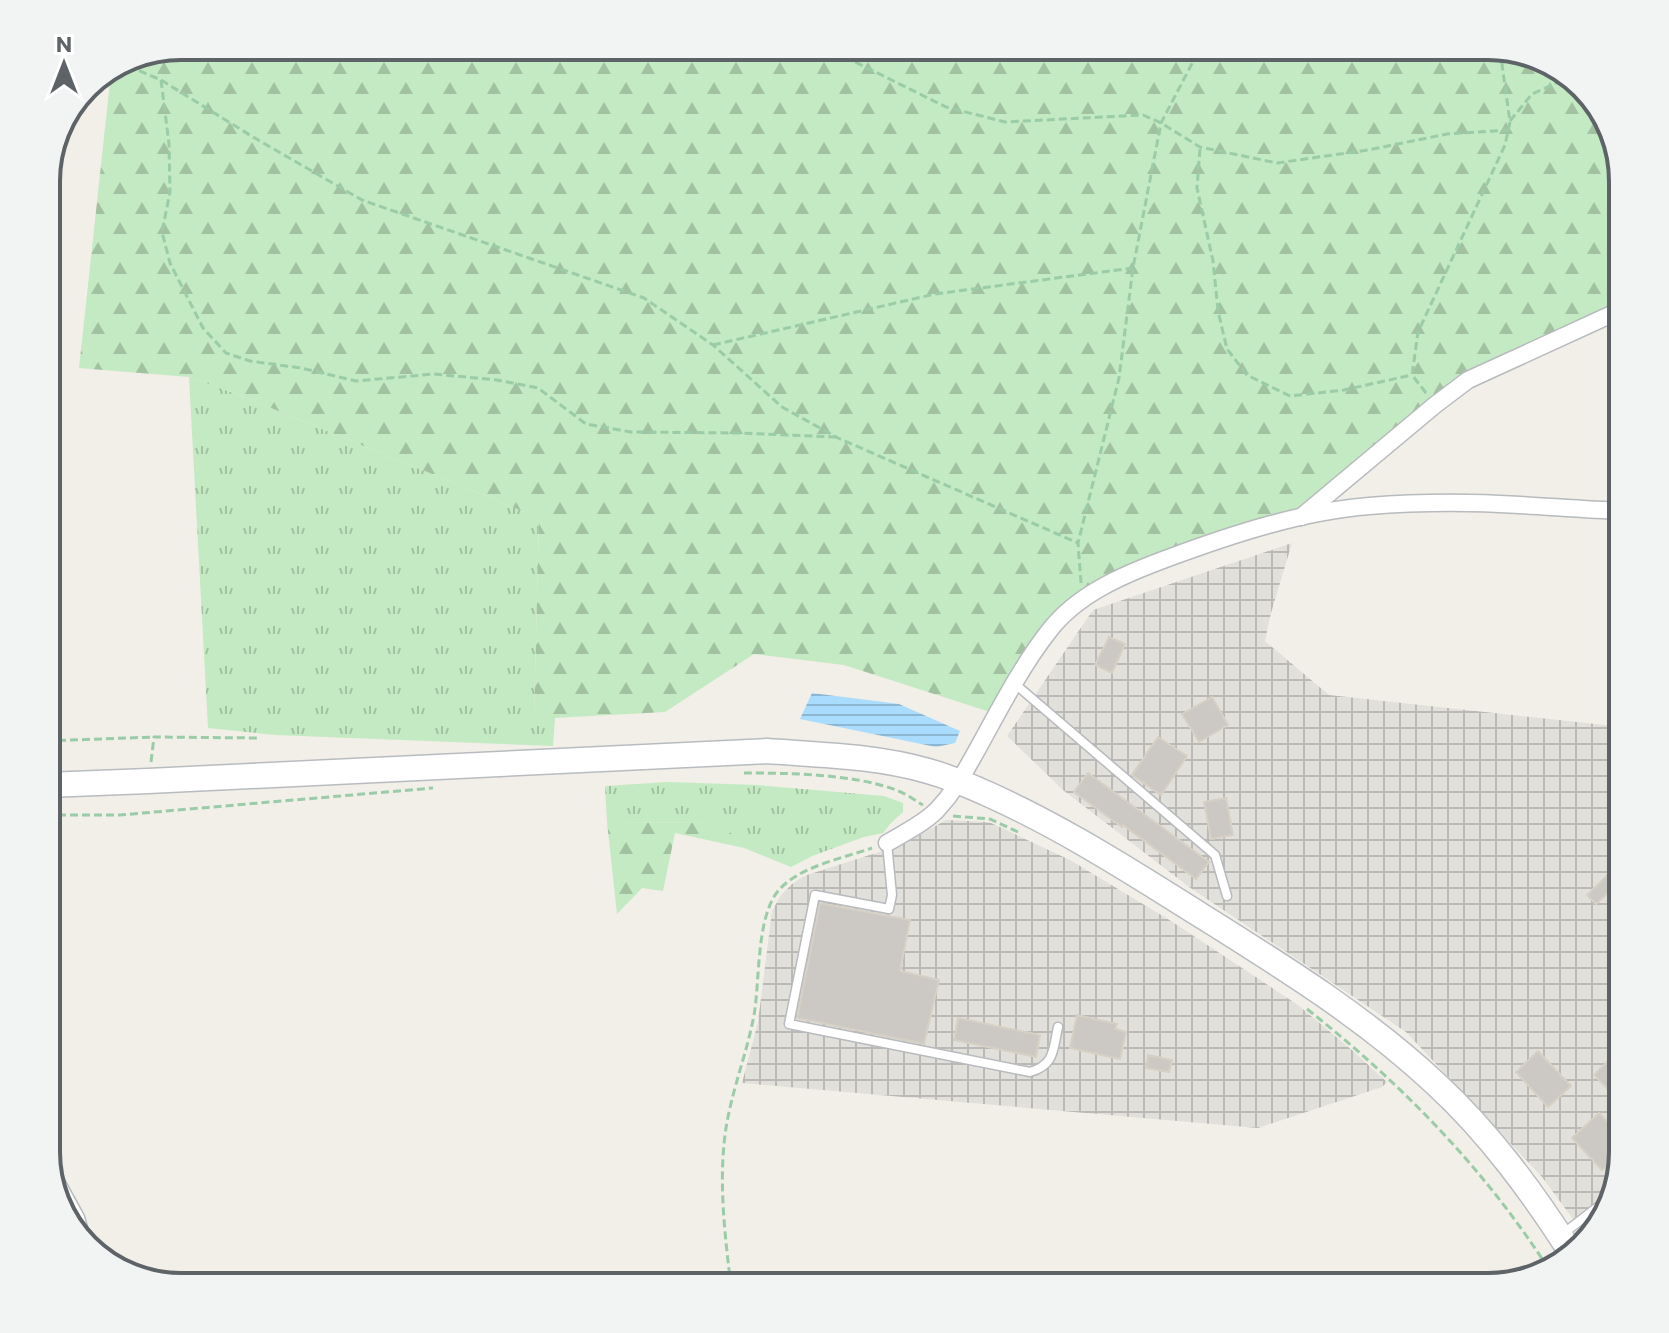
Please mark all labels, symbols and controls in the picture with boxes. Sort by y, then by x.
north arrow [24,24,104,104]
text: N [56,30,72,57]

